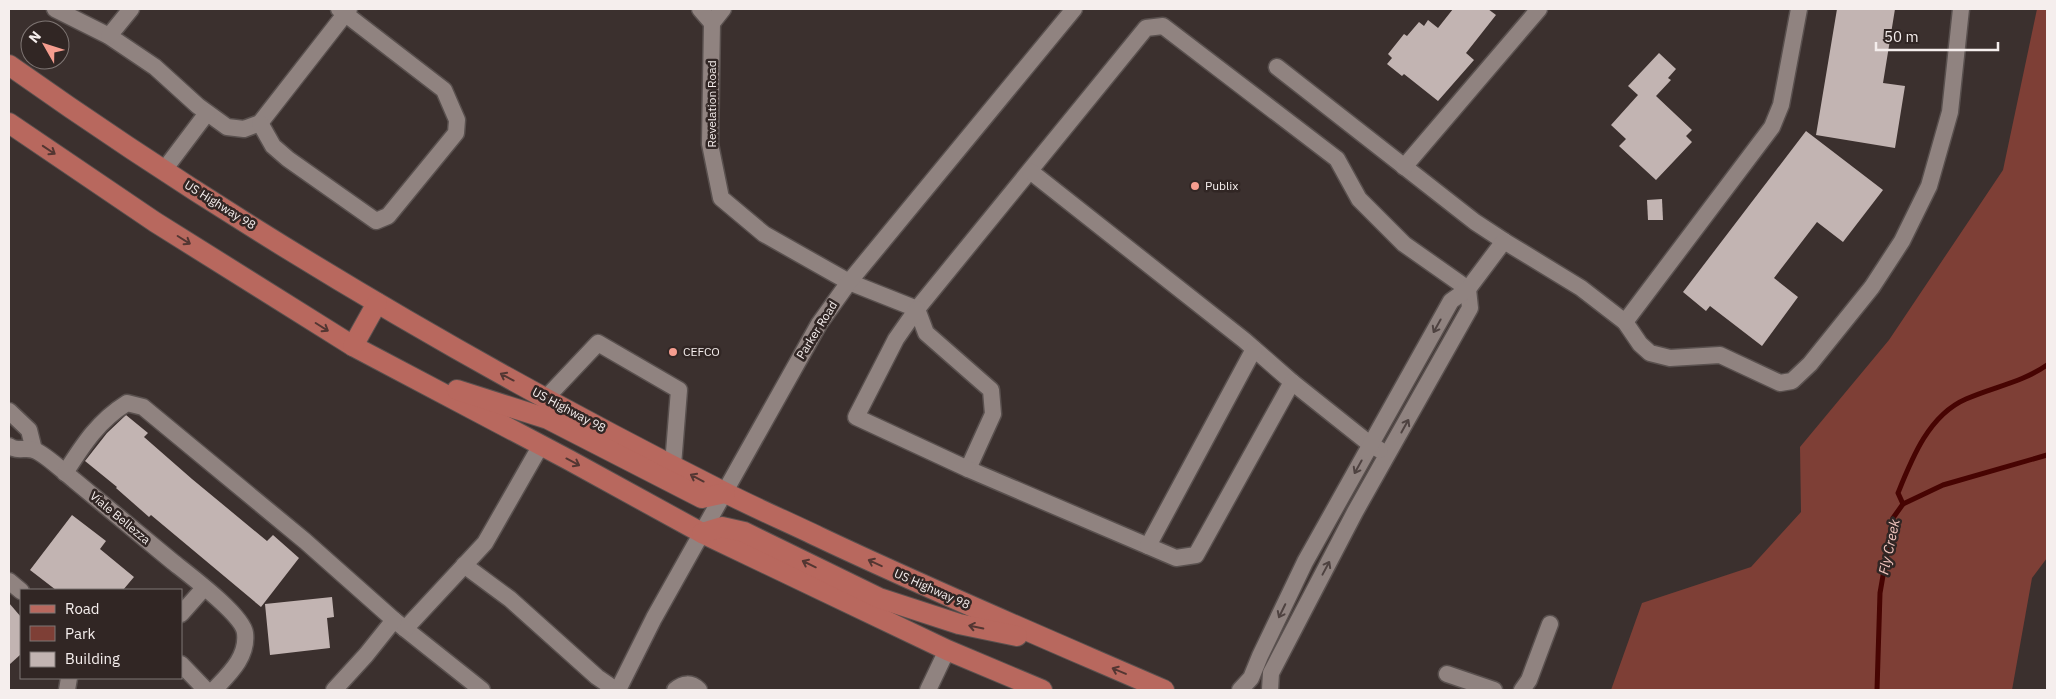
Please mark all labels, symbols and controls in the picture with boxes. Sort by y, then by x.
north arrow [20,20,70,70]
scale bar [1876,20,1998,52]
text: N [25,27,45,46]
text: 50 m [1884,27,1919,46]
street label: Revelation Road [704,60,719,148]
one-way arrow [42,145,56,155]
street label: US Highway 98 [182,177,259,232]
place label: Publix [1205,178,1238,193]
marker: Publix [1189,180,1201,192]
one-way arrow [177,235,191,246]
street label: Parker Road [793,298,840,361]
one-way arrow [1432,318,1442,332]
one-way arrow [314,322,328,332]
place label: CEFCO [683,344,720,359]
marker: CEFCO [667,346,679,358]
one-way arrow [499,372,514,382]
street label: US Highway 98 [530,384,609,435]
one-way arrow [1400,419,1410,433]
one-way arrow [565,457,580,467]
one-way arrow [1353,460,1363,475]
one-way arrow [689,473,704,483]
street label: Viale Bellezza [87,488,154,548]
water label: Fly Creek [1874,517,1904,576]
one-way arrow [868,558,883,568]
one-way arrow [801,559,816,569]
one-way arrow [1321,560,1331,575]
street label: US Highway 98 [892,565,972,612]
legend [20,589,182,679]
text: Road [65,599,100,618]
one-way arrow [1277,603,1286,618]
one-way arrow [969,622,985,632]
text: Park [65,624,95,643]
text: Building [65,649,120,668]
one-way arrow [1112,665,1127,674]

